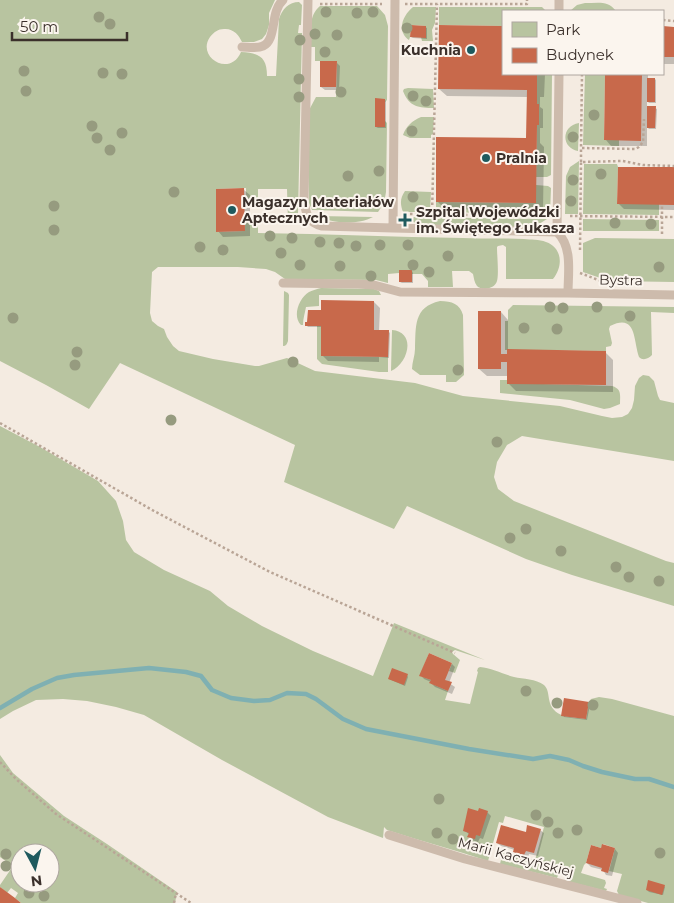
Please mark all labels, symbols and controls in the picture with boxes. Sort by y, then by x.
scale bar [12,10,128,42]
legend [502,10,664,75]
text: 50 m [20,17,58,36]
text: Park [546,20,580,39]
place label: Kuchnia [401,41,461,59]
marker: Kuchnia [465,44,477,56]
text: Budynek [546,45,614,64]
place label: Pralnia [496,149,547,167]
marker: Pralnia [480,152,492,164]
place label: Magazyn Materiałów Aptecznych [241,193,395,227]
place label: Szpital Wojewódzki im. Świętego Łukasza [416,203,575,237]
marker: Magazyn Materiałów Aptecznych [226,204,238,216]
marker: Szpital Wojewódzki im. Świętego Łukasza [398,213,412,227]
street label: Bystra [599,271,643,289]
street label: Marii Kaczyńskiej [456,833,576,881]
north arrow [10,843,60,893]
text: N [30,871,43,891]

